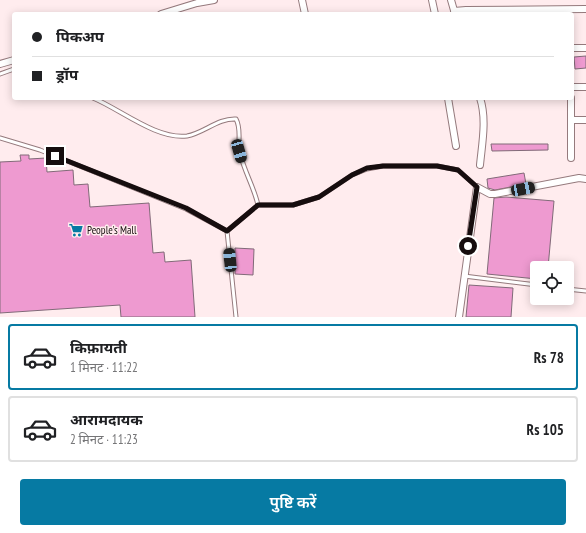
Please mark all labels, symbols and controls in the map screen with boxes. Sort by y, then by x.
text: पिकअप [56,27,104,46]
text: ड्रॉप [56,65,78,84]
car [230,138,248,164]
route end [46,147,64,165]
car [510,181,536,197]
supermarket icon: People's Mall [68,222,84,238]
place label: People's Mall [87,223,137,237]
route start [459,237,477,255]
car [223,247,237,273]
map controls [530,261,574,305]
button: locate [530,261,574,305]
text: किफ़ायती [70,338,127,357]
icon: car [22,339,58,375]
text: Rs 78 [534,348,564,367]
text: 1 मिनट · 11:22 [70,359,138,376]
text: आरामदायक [70,410,143,429]
icon: car [22,411,58,447]
text: Rs 105 [527,420,564,439]
text: 2 मिनट · 11:23 [70,431,138,448]
button: पुष्टि करें [20,479,566,525]

